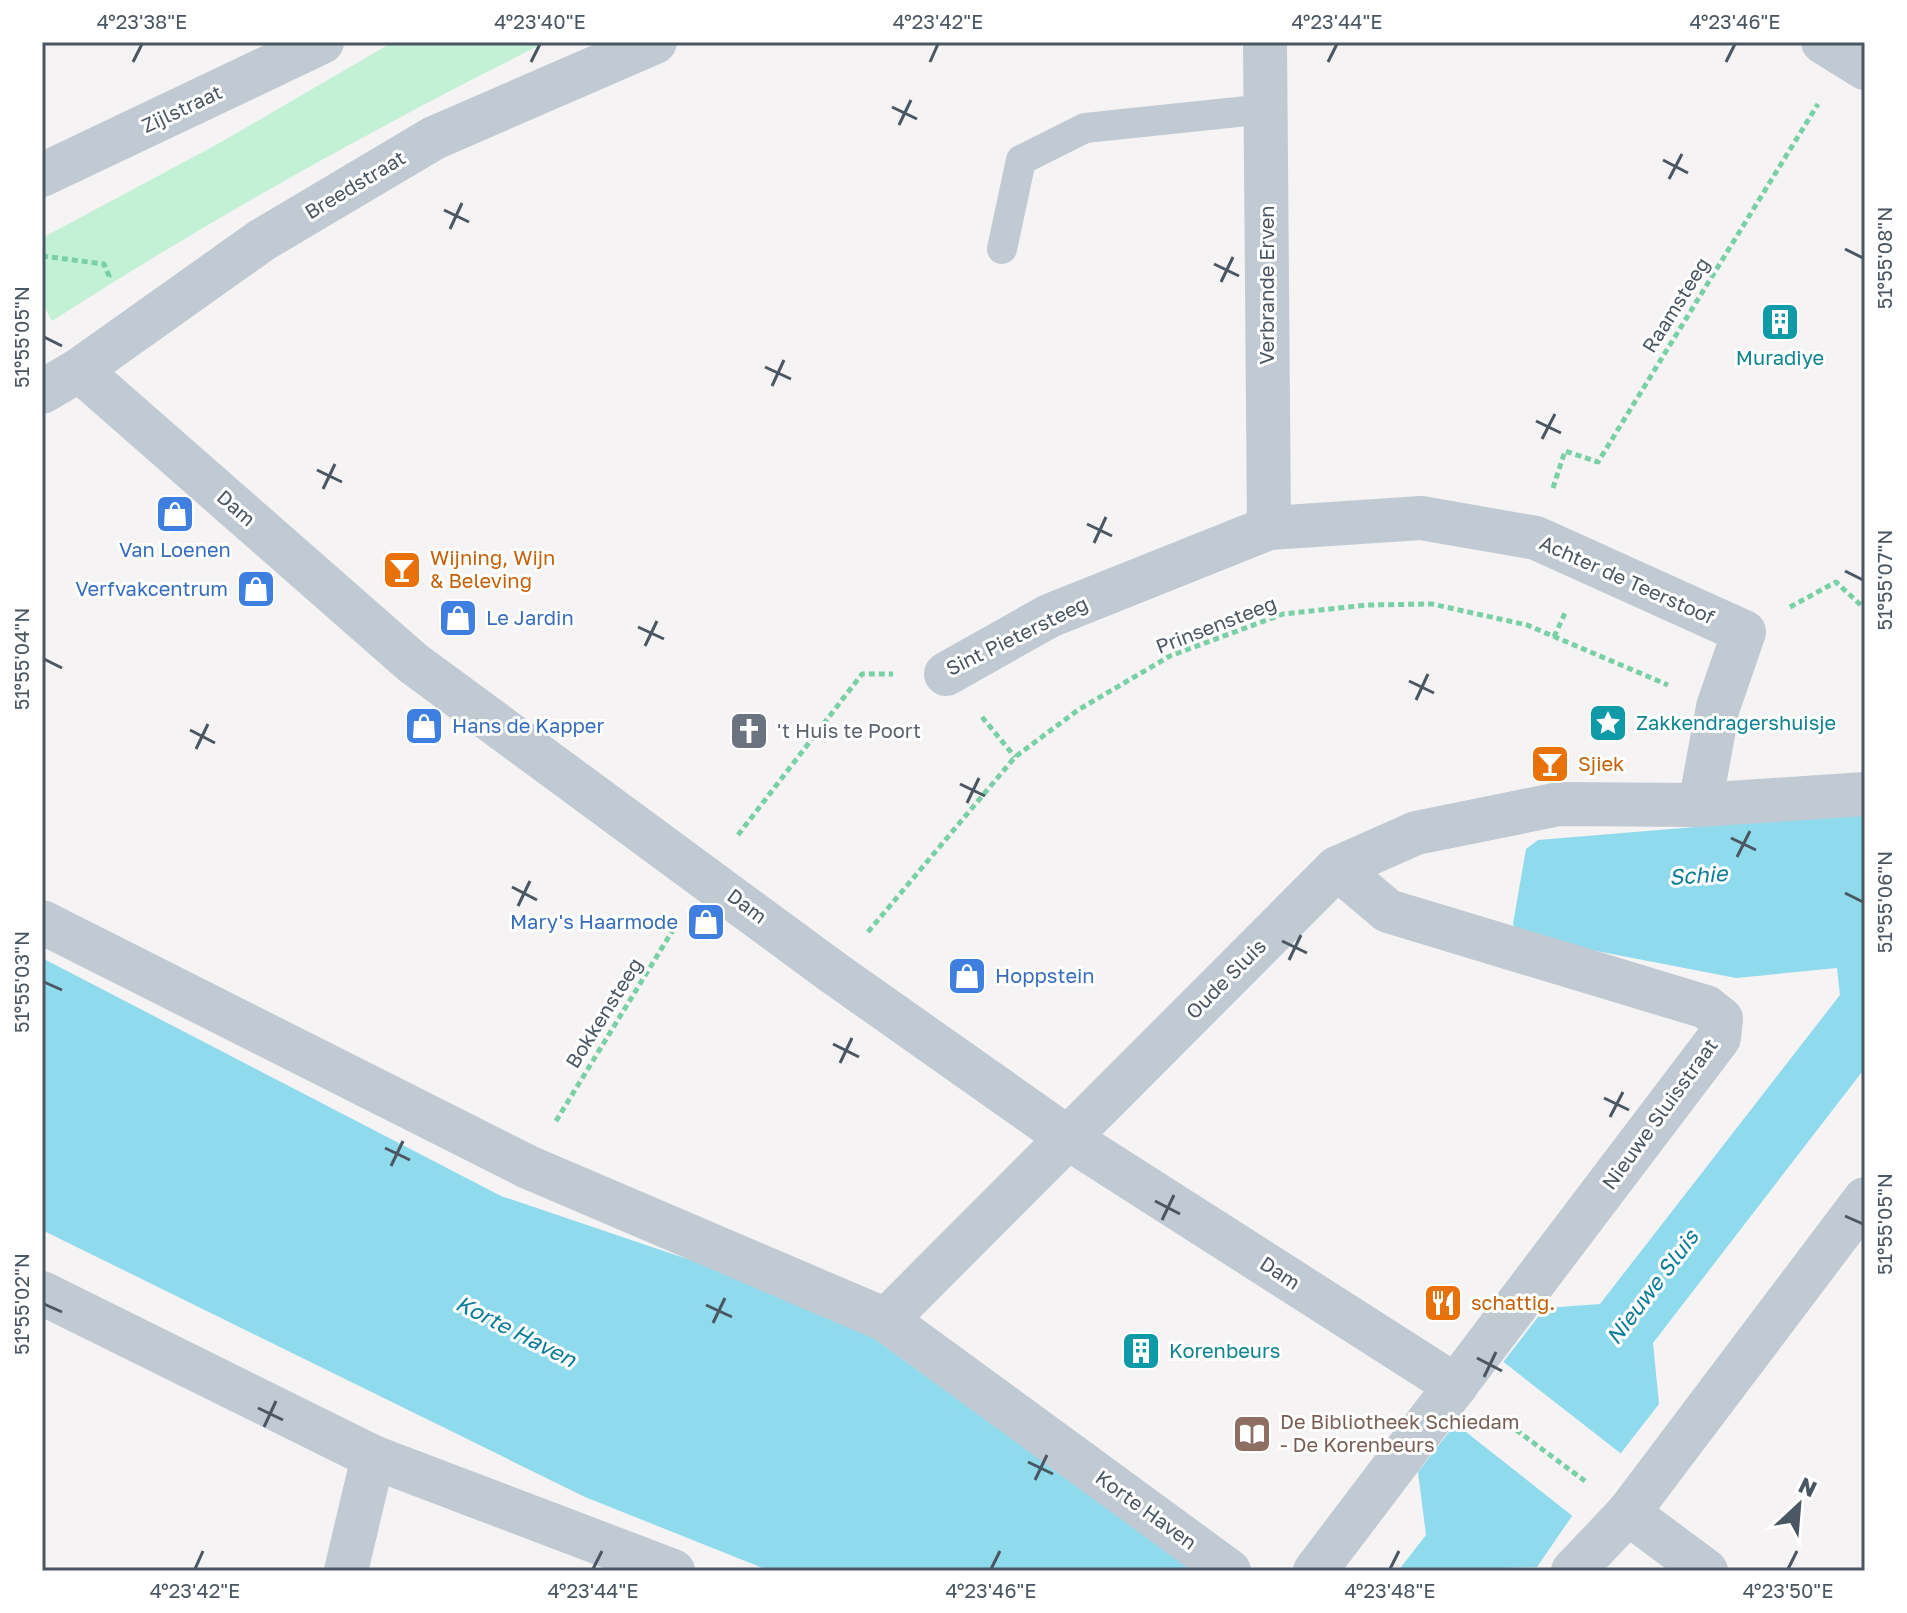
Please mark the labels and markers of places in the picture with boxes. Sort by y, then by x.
building icon: Muradiye [1759,301,1801,343]
place label: Muradiye [1736,345,1824,369]
shop icon: Van Loenen [154,493,196,535]
place label: Van Loenen [119,537,231,561]
place label: Wijning, Wijn & Beleving [430,545,555,592]
bar icon: Wijning, Wijn & Beleving [381,549,423,591]
shop icon: Verfvakcentrum [235,568,277,610]
place label: Verfvakcentrum [75,576,228,600]
shop icon: Le Jardin [437,597,479,639]
place label: Le Jardin [486,605,574,629]
place icon: Zakkendragershuisje [1587,702,1629,744]
shop icon: Hans de Kapper [403,705,445,747]
church icon: 't Huis te Poort [728,710,770,752]
place label: Zakkendragershuisje [1636,710,1836,734]
place label: Hans de Kapper [452,713,604,737]
place label: 't Huis te Poort [777,718,921,742]
bar icon: Sjiek [1529,743,1571,785]
place label: Sjiek [1578,751,1624,775]
shop icon: Mary's Haarmode [685,901,727,943]
place label: Mary's Haarmode [510,909,678,933]
shop icon: Hoppstein [946,955,988,997]
place label: Hoppstein [995,963,1095,987]
restaurant icon: schattig. [1422,1282,1464,1324]
place label: schattig. [1471,1290,1555,1314]
building icon: Korenbeurs [1120,1330,1162,1372]
place label: Korenbeurs [1169,1338,1280,1362]
place label: De Bibliotheek Schiedam - De Korenbeurs [1280,1409,1519,1456]
library icon: De Bibliotheek Schiedam - De Korenbeurs [1231,1413,1273,1455]

